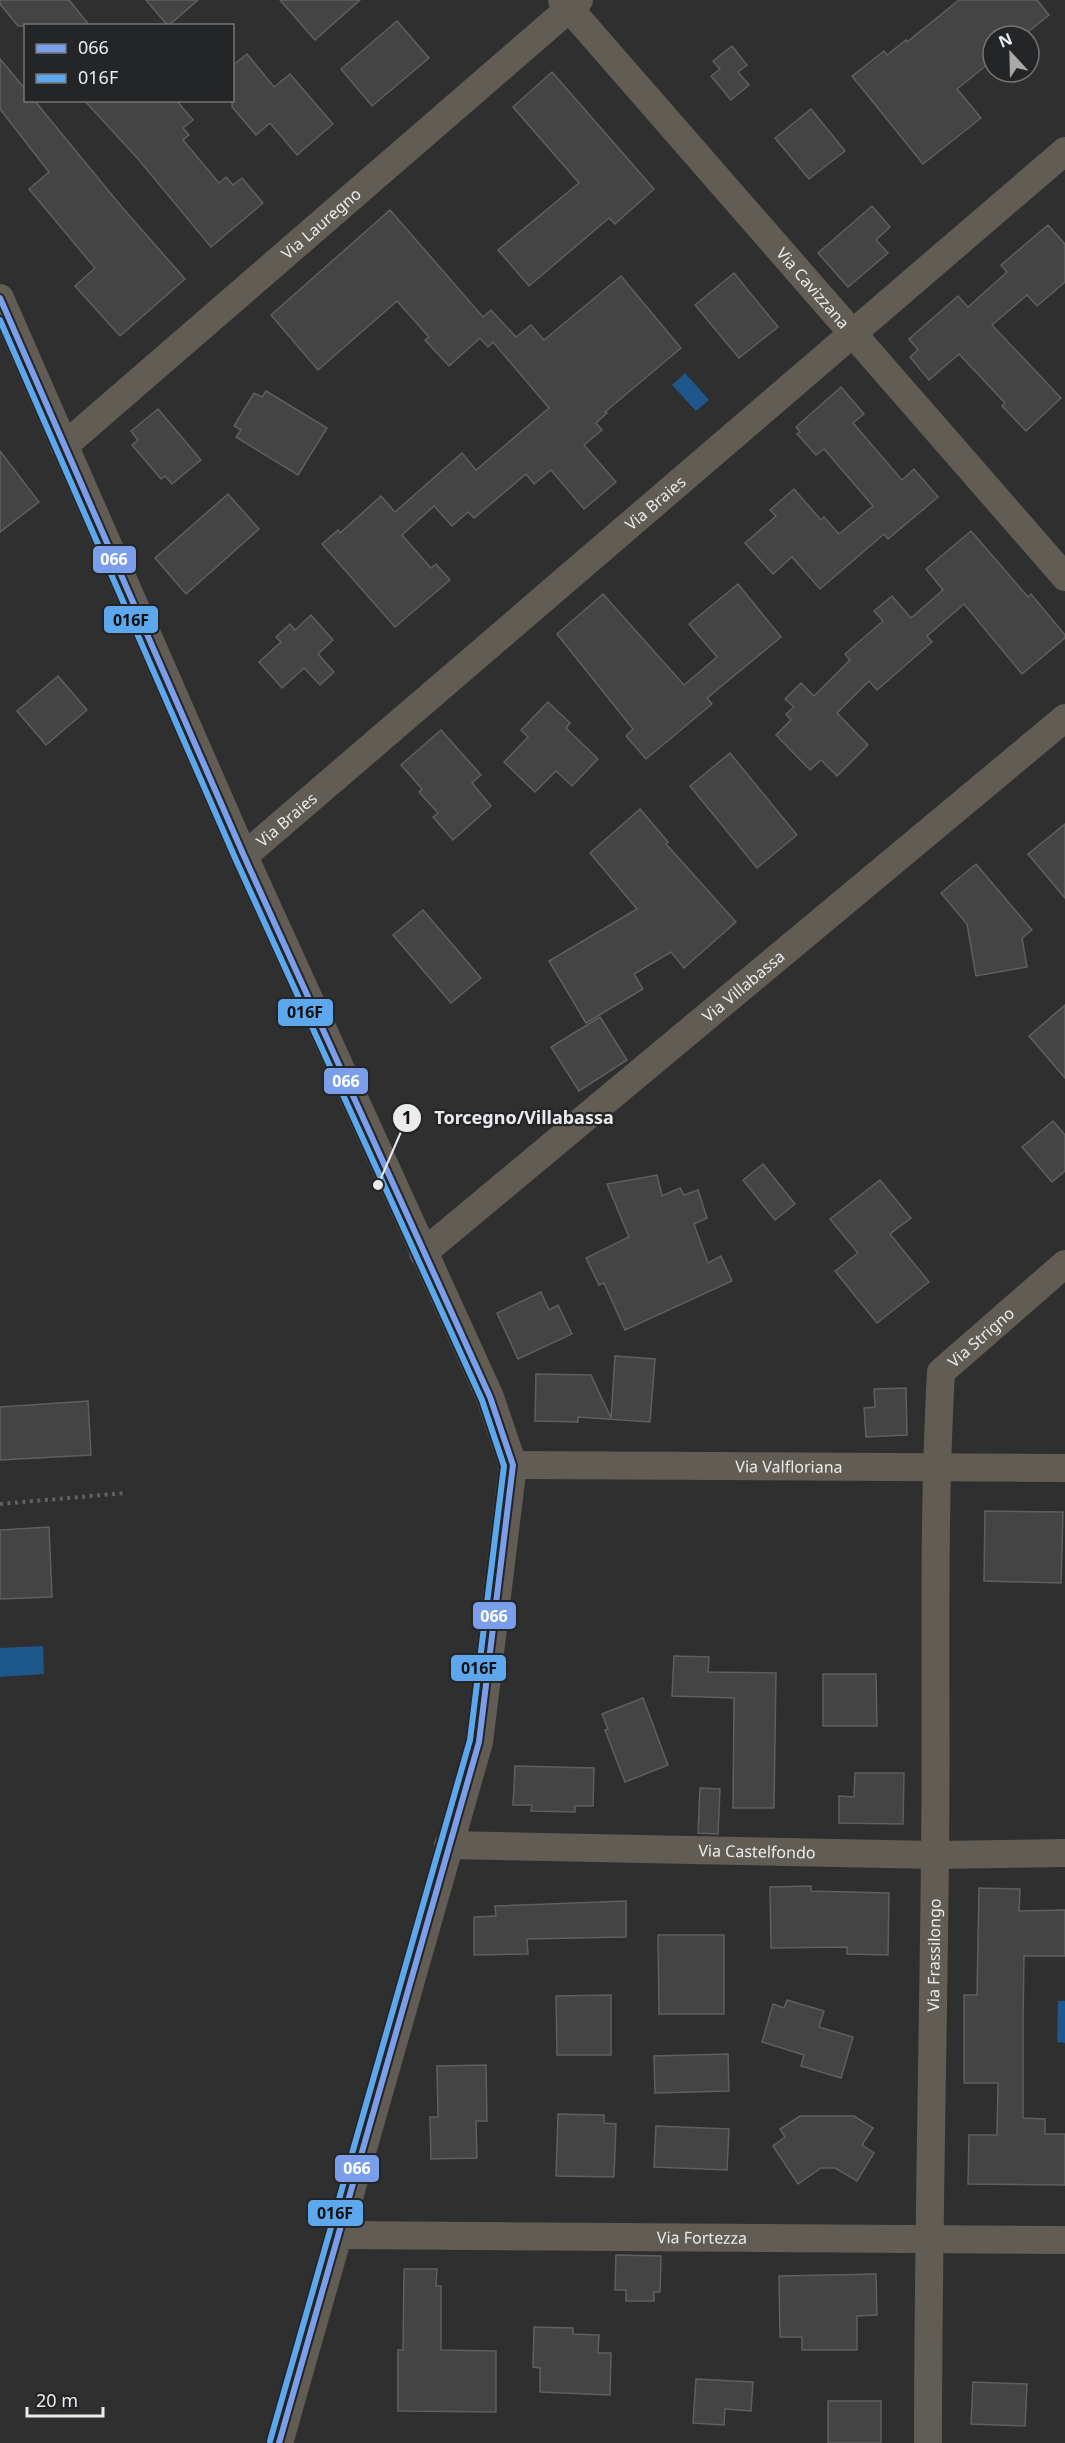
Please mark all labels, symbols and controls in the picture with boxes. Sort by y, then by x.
legend [24,24,234,102]
north arrow [981,24,1041,84]
text: N [995,27,1016,53]
text: 066 [78,35,109,59]
text: 016F [78,65,118,89]
street label: Via Lauregno [276,183,366,264]
street label: Via Cavizzana [771,243,855,333]
street label: Via Braies [620,471,690,535]
line badge: 066 [92,545,137,574]
text: 066 [100,548,128,570]
line badge: 016F [103,605,159,634]
text: 016F [113,609,149,631]
street label: Via Braies [251,787,322,852]
street label: Via Villabassa [697,945,789,1027]
line badge: 016F [277,998,334,1027]
text: 016F [287,1001,323,1023]
line badge: 066 [323,1067,369,1095]
text: 066 [332,1070,360,1092]
callout: Torcegno/Villabassa [392,1100,625,1136]
text: 1 [402,1105,412,1129]
text: Torcegno/Villabassa [434,1105,614,1129]
street label: Via Strigno [943,1302,1019,1372]
street label: Via Valfloriana [735,1455,843,1478]
line badge: 066 [472,1601,517,1630]
text: 066 [480,1605,508,1627]
line badge: 016F [450,1654,507,1682]
text: 016F [461,1657,497,1679]
street label: Via Castelfondo [698,1839,816,1864]
street label: Via Frassilongo [922,1898,946,2012]
line badge: 066 [334,2154,380,2183]
text: 066 [343,2157,371,2179]
line badge: 016F [307,2199,364,2227]
text: 016F [317,2202,353,2224]
street label: Via Fortezza [657,2226,747,2249]
scale bar [27,2380,104,2418]
text: 20 m [36,2388,78,2412]

